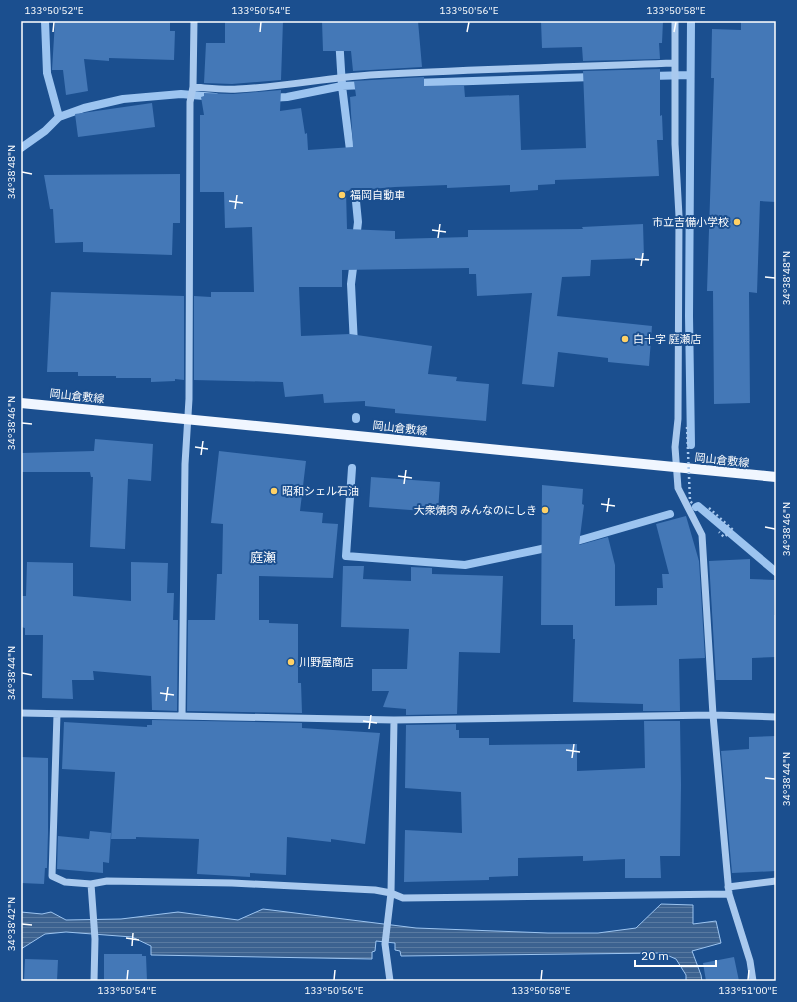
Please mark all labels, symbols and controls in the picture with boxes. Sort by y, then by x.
text: 133°50'52"E [24,4,84,17]
text: 133°50'54"E [231,4,291,17]
text: 133°50'56"E [439,4,499,17]
text: 133°50'58"E [646,4,706,17]
text: 34°38'48"N [5,145,18,199]
place label: 福岡自動車 [350,188,405,202]
marker: 福岡自動車 [337,190,347,200]
place label: 市立吉備小学校 [652,215,729,229]
marker: 市立吉備小学校 [732,217,742,227]
text: 34°38'48"N [780,251,793,305]
place label: 白十字 庭瀬店 [633,332,702,346]
marker: 白十字 庭瀬店 [620,334,630,344]
street label: 岡山倉敷線 [49,386,105,406]
text: 34°38'46"N [5,396,18,450]
street label: 岡山倉敷線 [372,418,428,438]
street label: 岡山倉敷線 [694,450,750,470]
place label: 昭和シェル石油 [282,484,359,498]
marker: 昭和シェル石油 [269,486,279,496]
text: 34°38'46"N [780,502,793,556]
place label: 大衆焼肉 みんなのにしき [413,503,537,517]
marker: 大衆焼肉 みんなのにしき [540,505,550,515]
district label: 庭瀬 [250,549,276,566]
text: 34°38'44"N [5,646,18,700]
place label: 川野屋商店 [299,655,354,669]
marker: 川野屋商店 [286,657,296,667]
text: 34°38'44"N [780,752,793,806]
text: 34°38'42"N [5,897,18,951]
scale bar [635,942,716,968]
text: 20 m [641,948,669,963]
text: 133°50'54"E [97,984,157,997]
text: 133°50'56"E [304,984,364,997]
text: 133°50'58"E [511,984,571,997]
text: 133°51'00"E [718,984,778,997]

